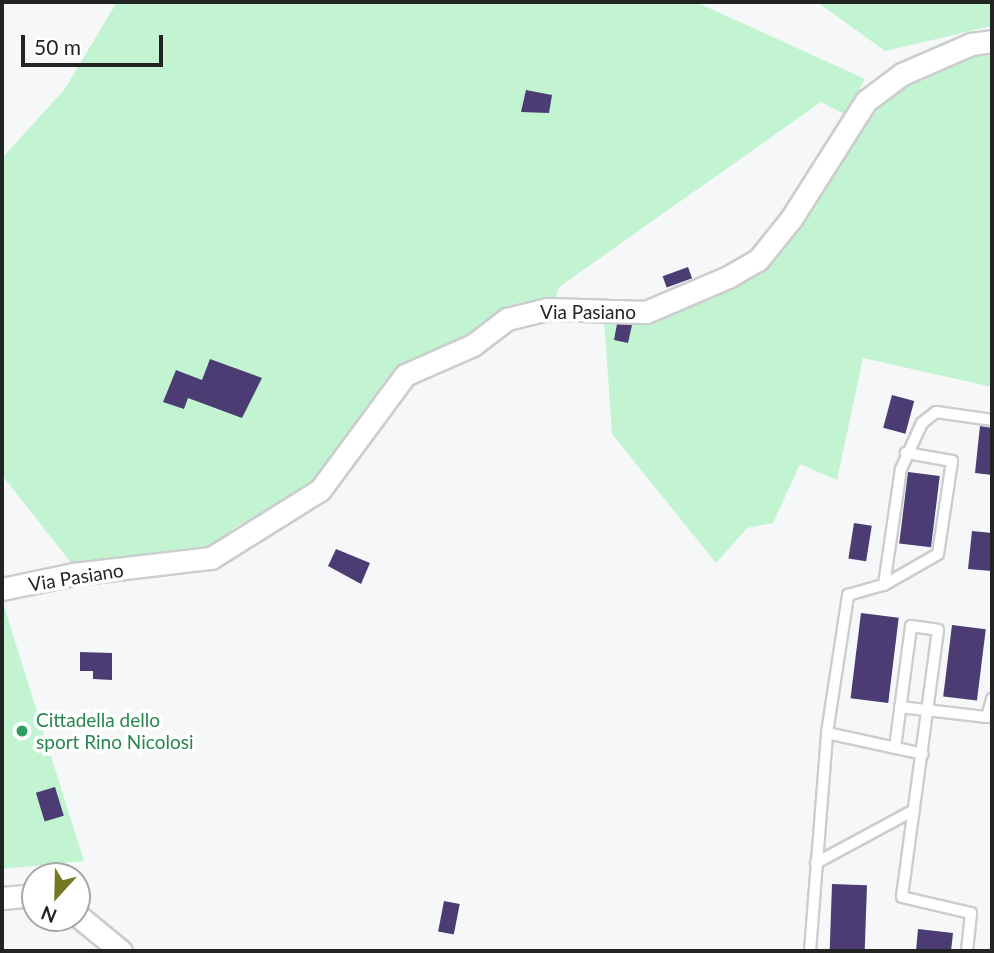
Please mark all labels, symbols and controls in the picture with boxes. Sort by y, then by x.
scale bar [24,21,166,65]
text: 50 m [34,34,81,59]
street label: Via Pasiano [540,301,636,323]
street label: Via Pasiano [27,558,125,596]
place label: Cittadella dello sport Rino Nicolosi [36,709,193,753]
marker: Cittadella dello sport Rino Nicolosi [14,723,30,739]
north arrow [21,862,91,932]
text: N [38,902,60,928]

